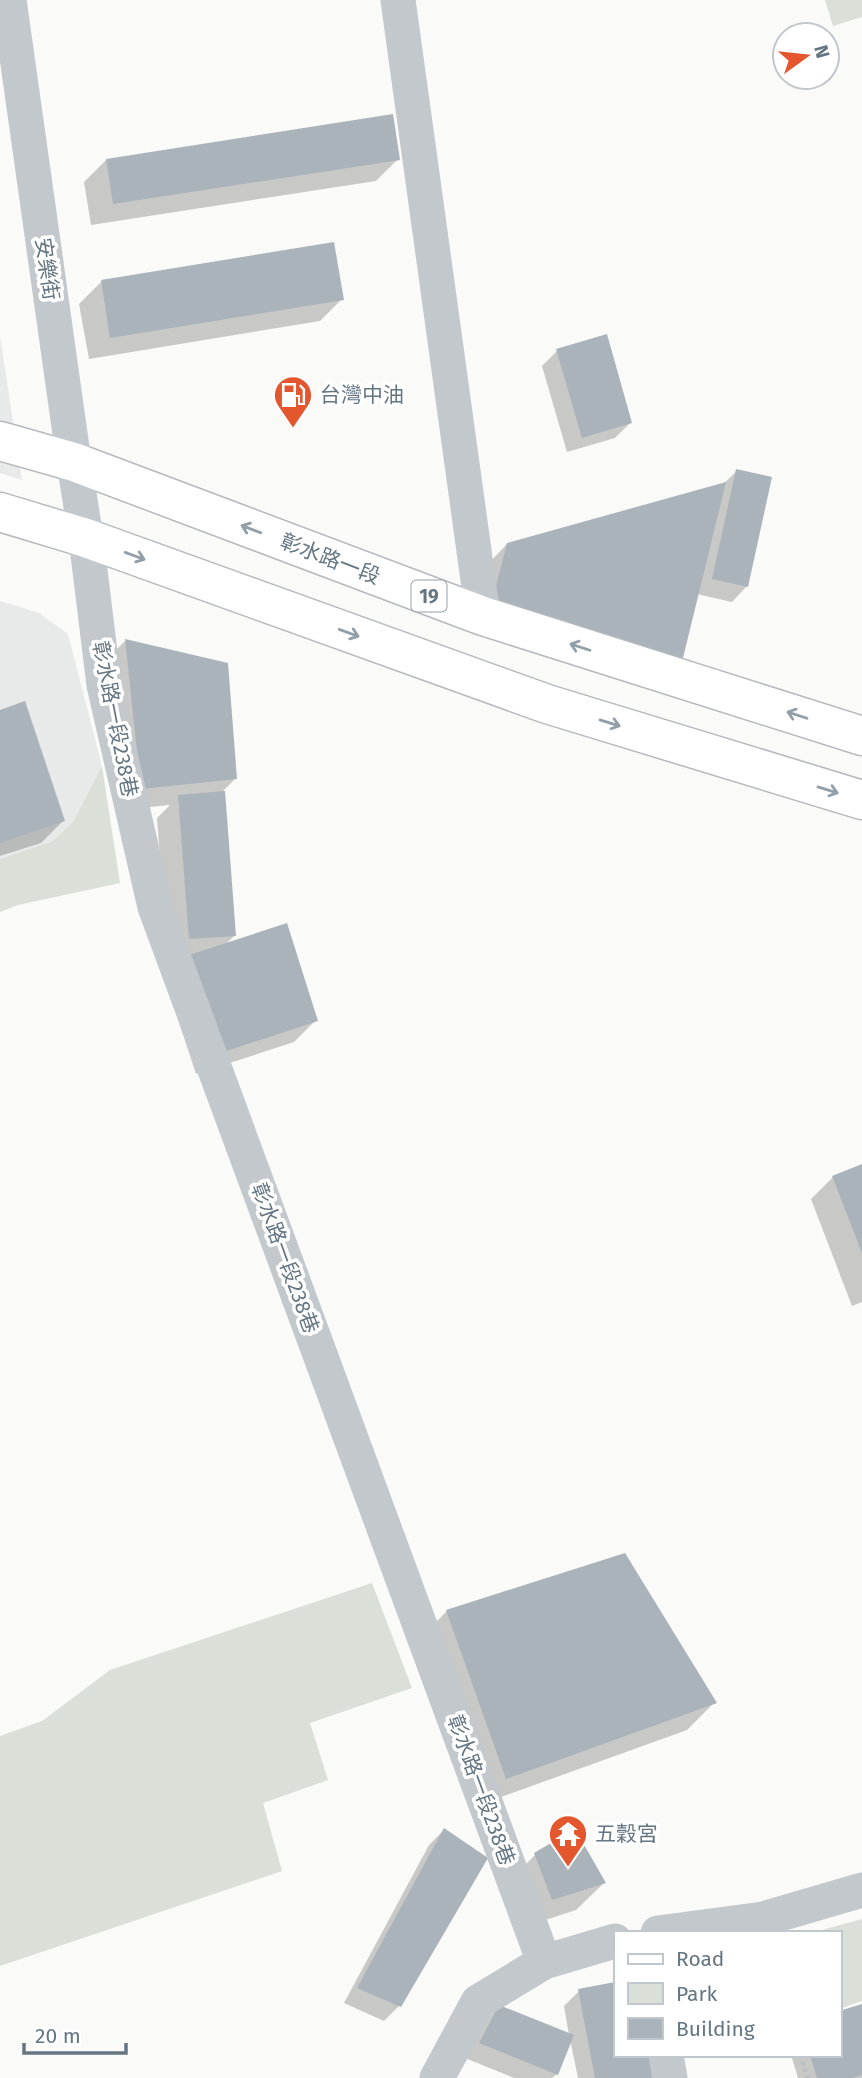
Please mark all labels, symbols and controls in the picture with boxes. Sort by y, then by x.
north arrow [771,21,841,91]
text: N [809,43,835,61]
street label: 安樂街 [30,236,64,302]
fuel station icon: 台灣中油 [272,374,314,429]
place label: 台灣中油 [320,382,404,408]
one-way arrow [240,521,262,534]
street label: 彰水路一段 [276,528,384,590]
one-way arrow [123,551,145,563]
road number: 19 [412,580,446,611]
one-way arrow [338,627,359,640]
street label: 彰水路一段238巷 [87,639,143,799]
one-way arrow [569,640,591,653]
one-way arrow [786,708,808,721]
one-way arrow [599,718,621,730]
one-way arrow [816,784,838,797]
street label: 彰水路一段238巷 [246,1179,324,1337]
street label: 彰水路一段238巷 [442,1711,520,1869]
temple icon: 五穀宮 [547,1813,589,1868]
place label: 五穀宮 [595,1821,658,1847]
legend [614,1931,841,2057]
text: Road [676,1946,724,1972]
text: Park [676,1981,718,2007]
scale bar [24,2011,126,2056]
text: Building [676,2016,755,2042]
text: 20 m [35,2023,81,2049]

